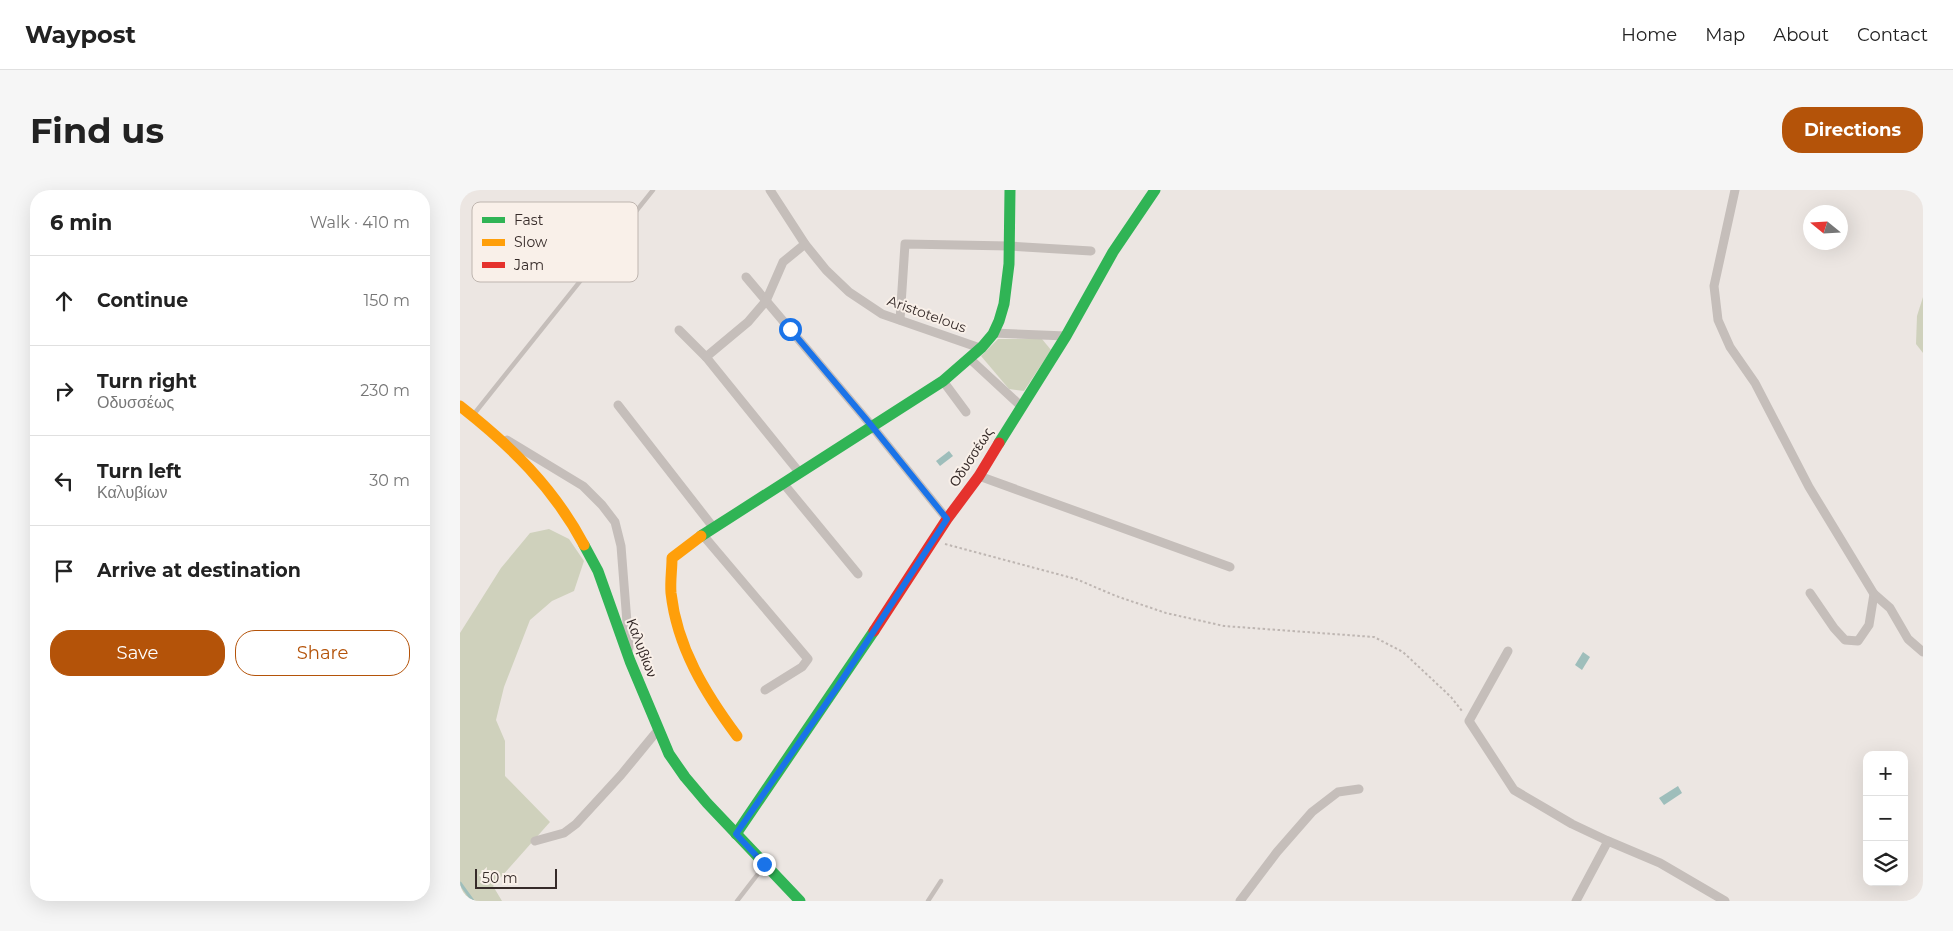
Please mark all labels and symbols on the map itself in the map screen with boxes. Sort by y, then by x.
legend [472,202,638,282]
north arrow [1803,205,1848,250]
text: Fast [514,211,544,229]
text: Slow [514,233,548,251]
text: Jam [513,256,544,274]
street label: Aristotelous [885,291,969,337]
route start [779,318,802,341]
street label: Οδυσσέως [945,424,997,490]
street label: Καλυβίων [623,616,661,680]
route end [753,853,776,876]
scale bar [475,866,558,889]

